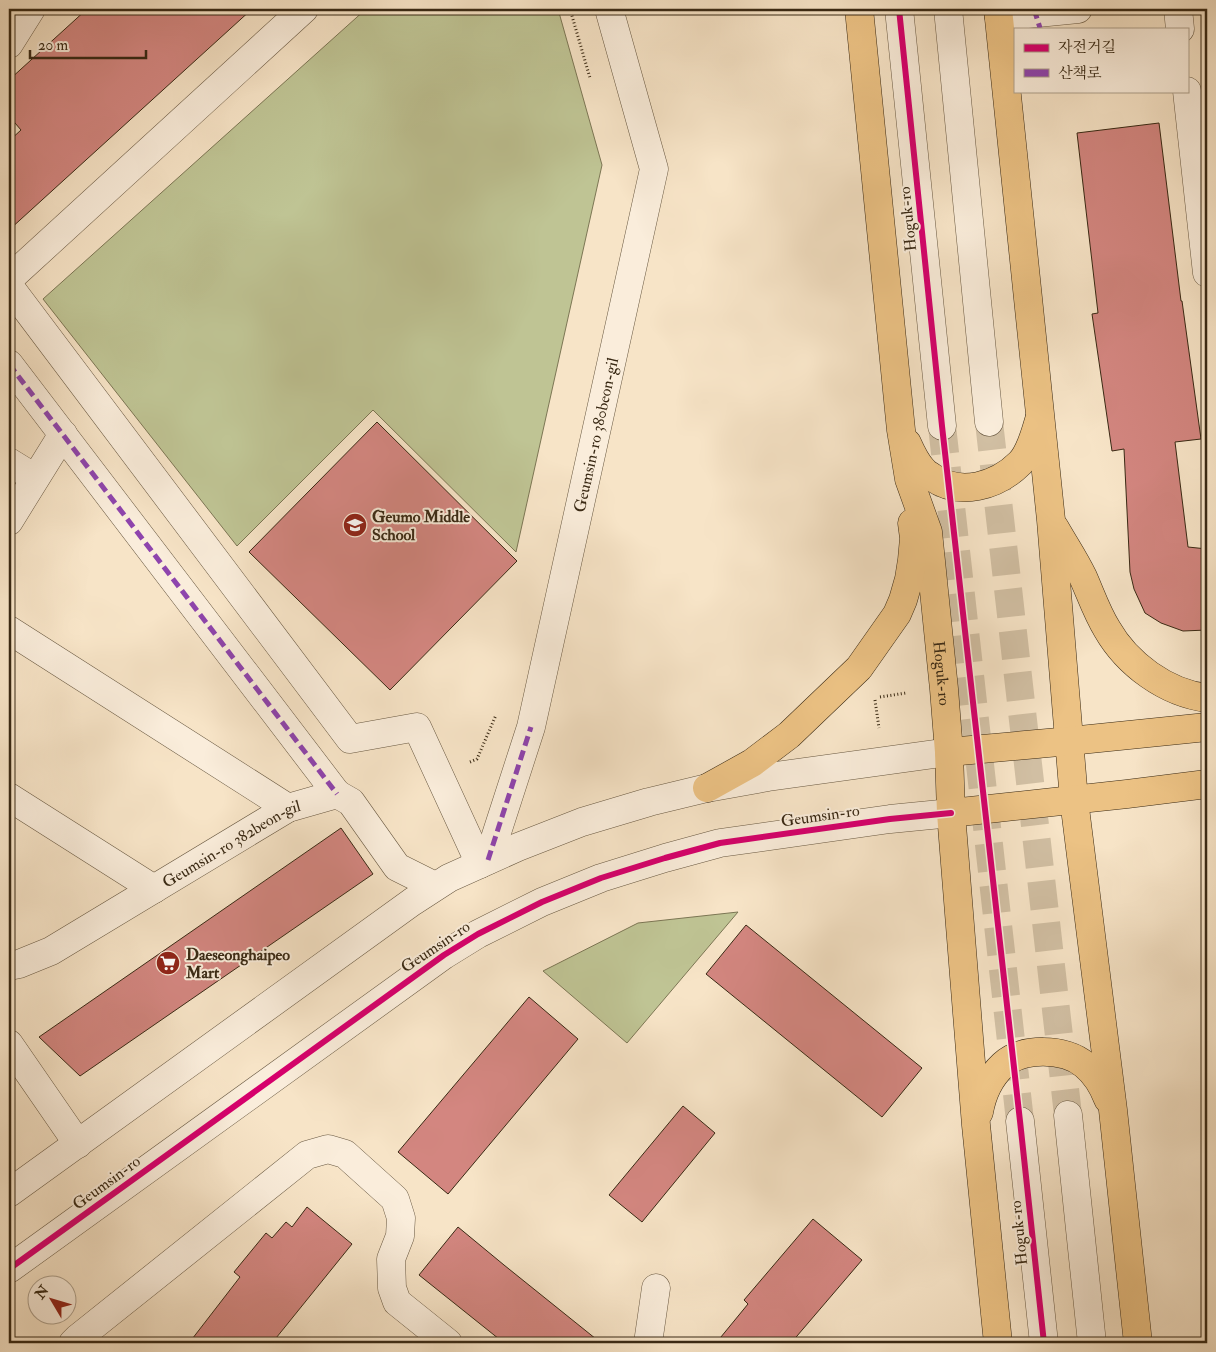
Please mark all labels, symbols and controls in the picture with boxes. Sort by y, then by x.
scale bar [30,28,146,60]
legend [1014,28,1188,92]
text: 20 m [38,36,68,55]
text: 자전거길 [1058,38,1116,57]
text: 산책로 [1058,64,1102,83]
street label: Hoguk-ro [895,185,921,252]
street label: Geumsin-ro 380beon-gil [570,356,623,514]
place label: Geumo Middle School [372,507,470,545]
school or university icon: Geumo Middle School [342,512,368,538]
street label: Hoguk-ro [928,640,954,707]
street label: Geumsin-ro 382beon-gil [159,796,303,893]
street label: Geumsin-ro [780,801,861,831]
street label: Geumsin-ro [397,916,474,977]
place label: Daeseonghaipeo Mart [185,945,290,983]
supermarket icon: Daeseonghaipeo Mart [155,950,181,976]
street label: Geumsin-ro [69,1151,145,1214]
street label: Hoguk-ro [1006,1199,1032,1266]
north arrow [28,1274,78,1324]
text: N [31,1282,53,1303]

